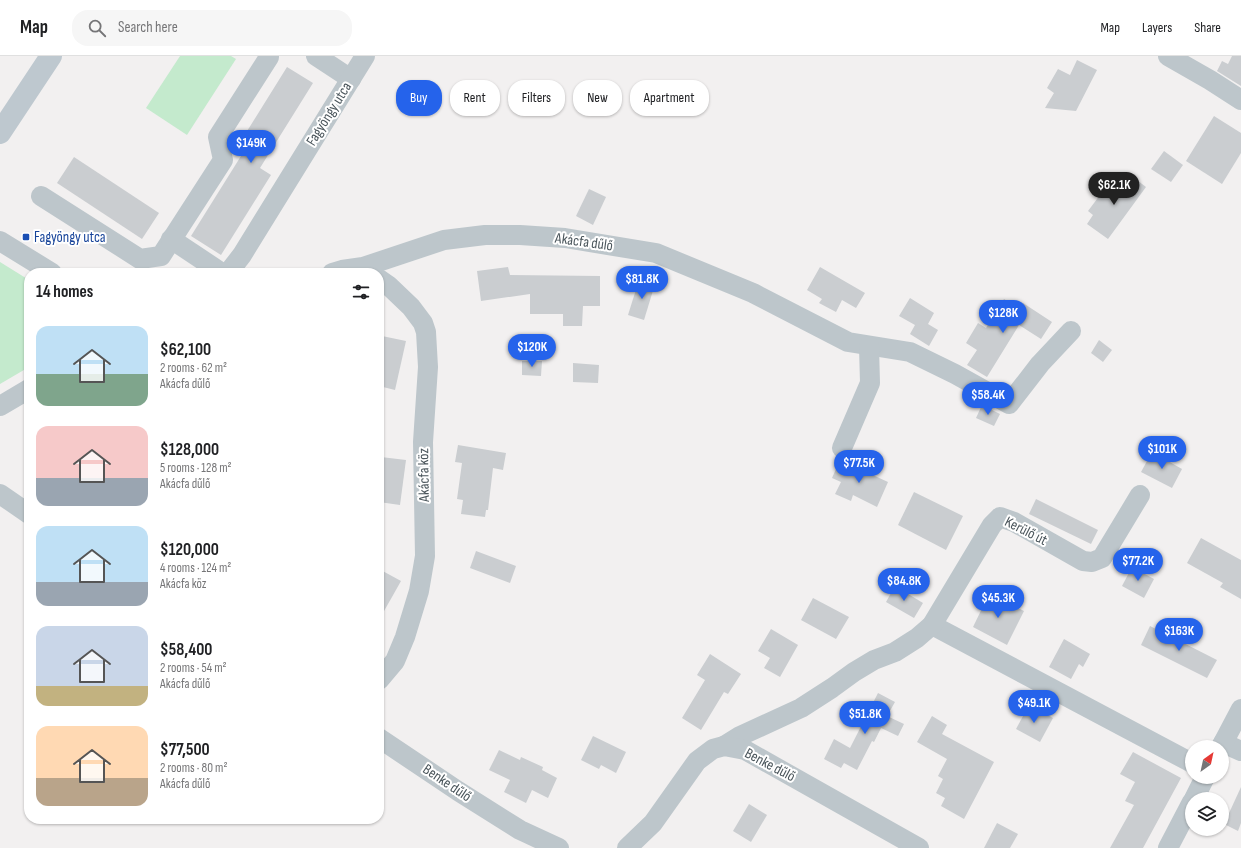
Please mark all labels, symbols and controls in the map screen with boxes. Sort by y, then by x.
search box [72,10,352,46]
text: Map [20,16,48,39]
icon: search [86,17,108,39]
text: Search here [118,18,178,37]
text: Map [1100,19,1120,36]
text: Layers [1142,19,1172,36]
text: Share [1194,19,1221,36]
street label: Fagyöngy utca [302,78,356,149]
chip: Buy [396,80,442,116]
chip: Rent [450,80,500,116]
chip: Filters [508,80,565,116]
chip: New [573,80,622,116]
chip: Apartment [630,80,709,116]
pin: $149K [223,130,279,164]
text: $149K [236,135,266,151]
pin: $62.1K [1081,172,1147,206]
text: $62.1K [1097,177,1131,193]
place label: Fagyöngy utca [34,228,106,247]
street label: Akácfa dűlő [553,228,614,255]
marker: Fagyöngy utca [21,232,31,242]
pin: $81.8K [609,266,675,300]
text: $81.8K [625,271,659,287]
icon: filters [350,281,372,303]
text: 14 homes [36,282,93,302]
pin: $128K [975,300,1031,334]
text: $128K [988,305,1018,321]
pin: $120K [504,334,560,368]
text: $120K [517,339,547,355]
text: $62,100 [160,340,211,360]
icon: home [68,342,116,390]
text: 2 rooms · 62 m² [160,360,227,376]
text: Akácfa dűlő [160,376,210,392]
pin: $58.4K [955,382,1021,416]
text: $58.4K [971,387,1005,403]
pin: $101K [1134,436,1190,470]
text: $128,000 [160,440,219,460]
text: $101K [1147,441,1177,457]
icon: home [68,442,116,490]
street label: Akácfa köz [414,447,434,503]
pin: $77.5K [826,450,892,484]
text: $77.5K [843,455,875,471]
text: 5 rooms · 128 m² [160,460,232,476]
text: Akácfa dűlő [160,476,210,492]
street label: Kerülő út [1001,512,1051,550]
text: $120,000 [160,540,219,560]
icon: home [68,542,116,590]
pin: $77.2K [1105,548,1171,582]
text: $77.2K [1122,553,1154,569]
text: 4 rooms · 124 m² [160,560,231,576]
pin: $84.8K [871,568,937,602]
text: $84.8K [887,573,921,589]
text: Akácfa köz [160,576,206,592]
pin: $45.3K [965,585,1031,619]
text: $45.3K [981,590,1015,606]
pin: $163K [1151,618,1207,652]
text: $163K [1164,623,1194,639]
text: $58,400 [160,640,212,660]
icon: home [68,642,116,690]
text: 2 rooms · 54 m² [160,660,227,676]
text: Akácfa dűlő [160,676,210,692]
pin: $49.1K [1001,690,1067,724]
text: $49.1K [1017,695,1051,711]
pin: $51.8K [832,701,898,735]
text: $51.8K [848,706,882,722]
text: $77,500 [160,740,210,760]
north arrow [1185,740,1229,784]
map controls [1185,740,1229,836]
icon: home [68,742,116,790]
street label: Benke dűlő [741,744,799,786]
text: 2 rooms · 80 m² [160,760,227,776]
street label: Benke dűlő [419,760,475,806]
text: Akácfa dűlő [160,776,210,792]
button: layers [1185,792,1229,836]

